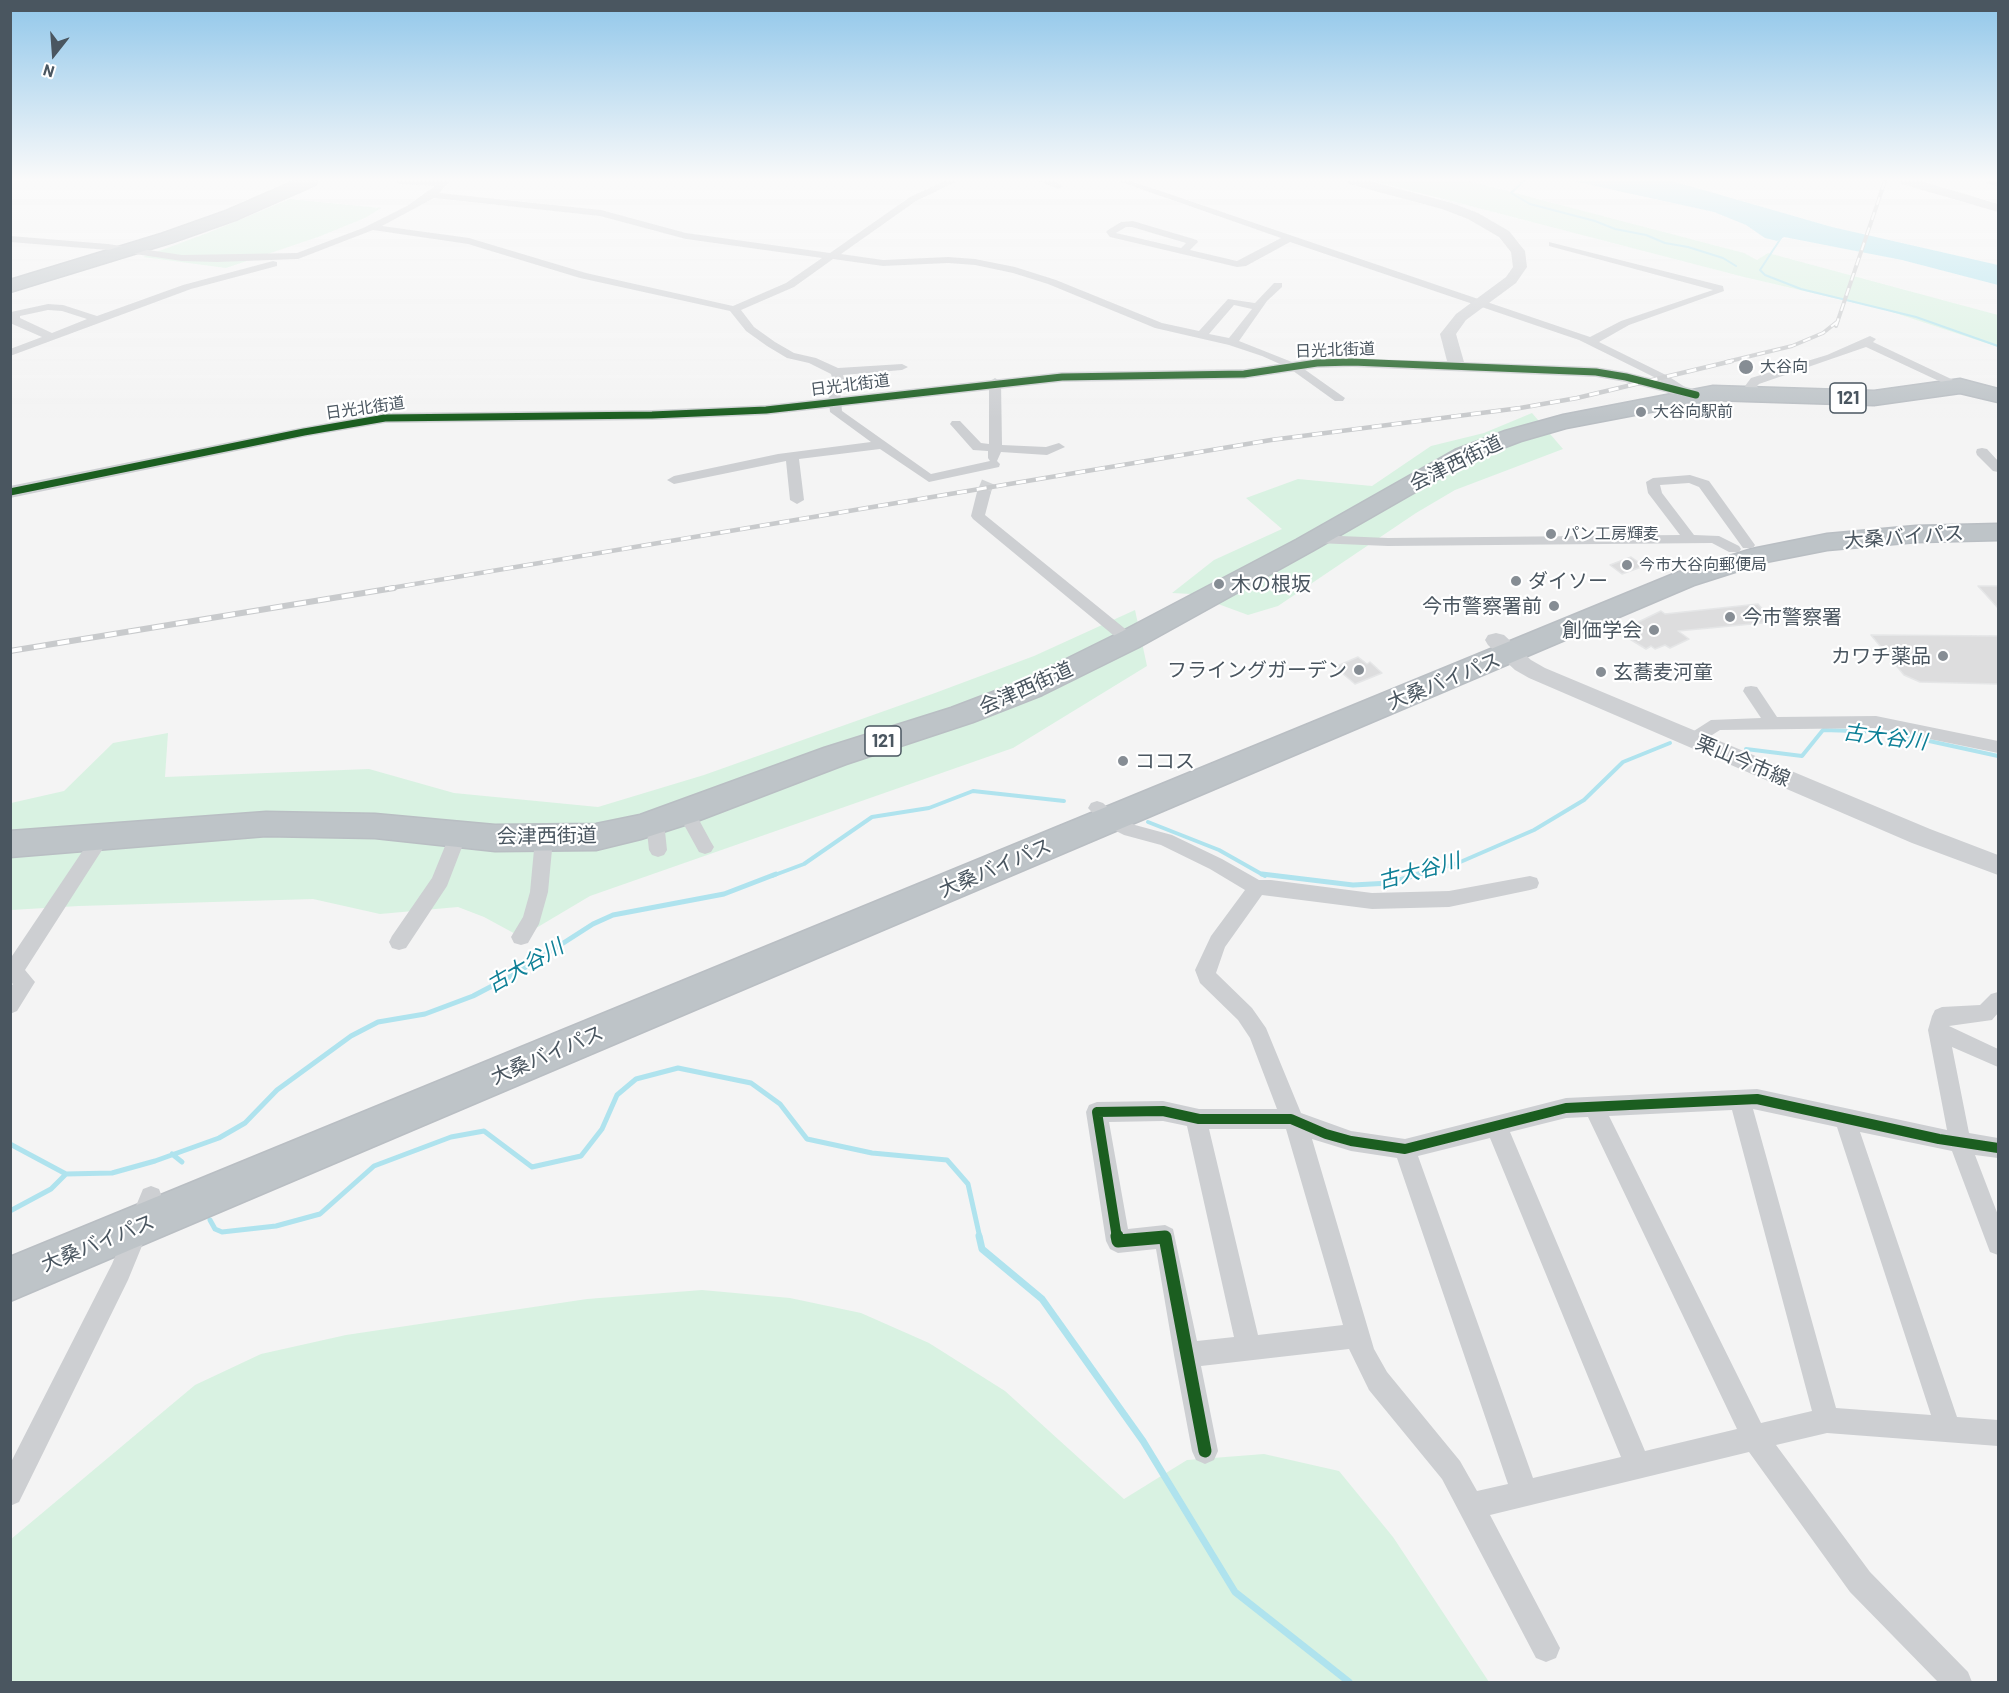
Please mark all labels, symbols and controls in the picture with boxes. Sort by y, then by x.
north arrow [24,24,84,84]
text: N [41,61,56,82]
street label: 日光北街道 [1295,339,1375,361]
place label: 大谷向 [1760,357,1808,377]
marker: 大谷向 [1737,358,1755,376]
street label: 日光北街道 [809,371,891,399]
road number: 121 [1830,383,1866,413]
street label: 日光北街道 [324,393,406,423]
place label: 大谷向駅前 [1653,402,1733,422]
marker: 大谷向駅前 [1634,405,1648,419]
street label: 会津西街道 [1406,430,1506,496]
street label: 大桑バイパス [1843,521,1965,553]
place label: パン工房輝麦 [1563,524,1659,544]
marker: パン工房輝麦 [1544,527,1558,541]
place label: 今市大谷向郵便局 [1639,555,1767,575]
marker: 今市大谷向郵便局 [1620,558,1634,572]
place label: ダイソー [1528,569,1608,593]
place label: 木の根坂 [1231,572,1311,596]
marker: ダイソー [1509,574,1523,588]
marker: 木の根坂 [1212,577,1226,591]
place label: 今市警察署前 [1422,594,1542,618]
marker: 今市警察署前 [1547,599,1561,613]
place label: 今市警察署 [1742,605,1842,629]
marker: 今市警察署 [1723,610,1737,624]
place label: 創価学会 [1562,618,1642,642]
marker: 創価学会 [1647,623,1661,637]
place label: カワチ薬品 [1831,644,1931,668]
street label: 大桑バイパス [1384,647,1504,715]
marker: カワチ薬品 [1936,649,1950,663]
street label: 会津西街道 [975,657,1077,719]
place label: フライングガーデン [1167,658,1347,682]
place label: 玄蕎麦河童 [1613,660,1713,684]
marker: フライングガーデン [1352,663,1366,677]
marker: 玄蕎麦河童 [1594,665,1608,679]
water label: 古大谷川 [1842,719,1928,755]
road number: 121 [865,726,901,756]
street label: 栗山今市線 [1692,730,1794,792]
place label: ココス [1135,749,1195,773]
marker: ココス [1116,754,1130,768]
street label: 会津西街道 [497,823,597,849]
street label: 大桑バイパス [935,834,1055,902]
water label: 古大谷川 [1375,848,1463,894]
water label: 古大谷川 [482,934,568,998]
street label: 大桑バイパス [487,1021,607,1089]
street label: 大桑バイパス [38,1209,158,1277]

